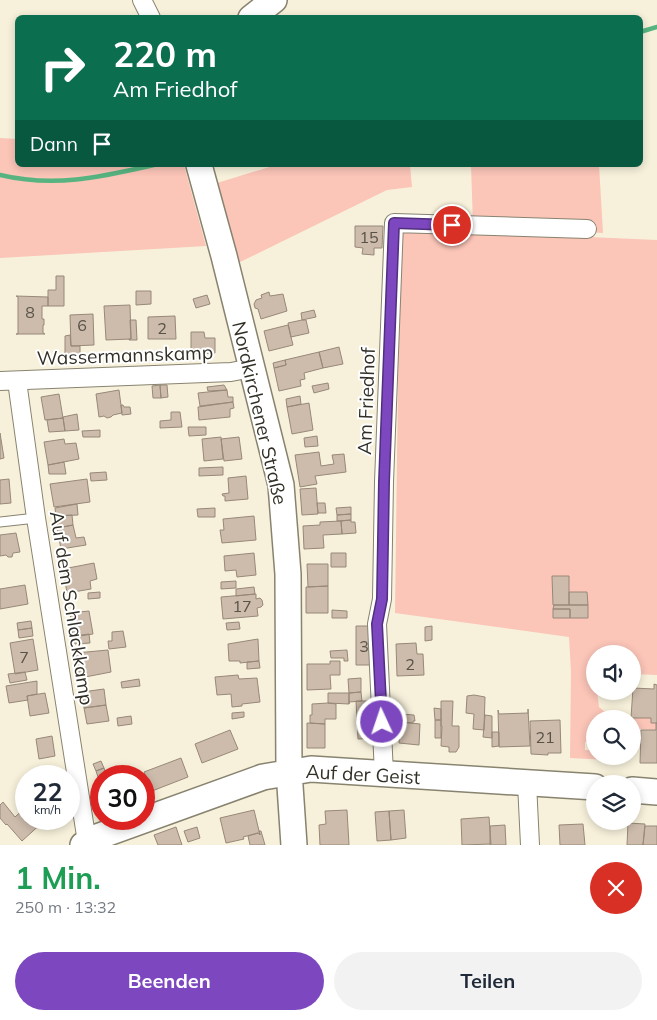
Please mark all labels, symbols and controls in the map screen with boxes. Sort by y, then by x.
text: 220 m [113,32,217,76]
icon: right [30,35,95,100]
text: Am Friedhof [113,75,238,103]
icon: arrive [88,130,116,158]
text: Dann [30,132,78,156]
pin [431,204,473,246]
icon: arrive [438,211,466,239]
house number: 15 [359,227,379,247]
house number: 8 [25,302,35,322]
house number: 6 [77,315,87,335]
house number: 2 [157,318,167,338]
street label: Nordkirchener Straße [227,319,293,507]
street label: Wassermannskamp [36,340,214,370]
street label: Am Friedhof [352,346,380,455]
street label: Auf dem Schlackkamp [45,509,99,707]
house number: 17 [232,596,252,616]
house number: 3 [359,636,369,656]
map controls [586,645,641,830]
button: sound [586,645,641,700]
house number: 7 [19,647,29,667]
house number: 2 [405,654,415,674]
position arrow [355,695,407,747]
button: search [586,710,641,765]
house number: 21 [535,727,555,747]
street label: Auf der Geist [305,759,421,789]
speed limit sign: 30 [90,765,155,830]
button: layers [586,775,641,830]
text: 22 [32,776,63,807]
text: km/h [34,802,61,817]
text: 1 Min. [15,859,101,897]
button: close [590,862,642,914]
text: 250 m · 13:32 [15,897,116,917]
button: Beenden [15,952,324,1010]
button: Teilen [334,952,642,1010]

